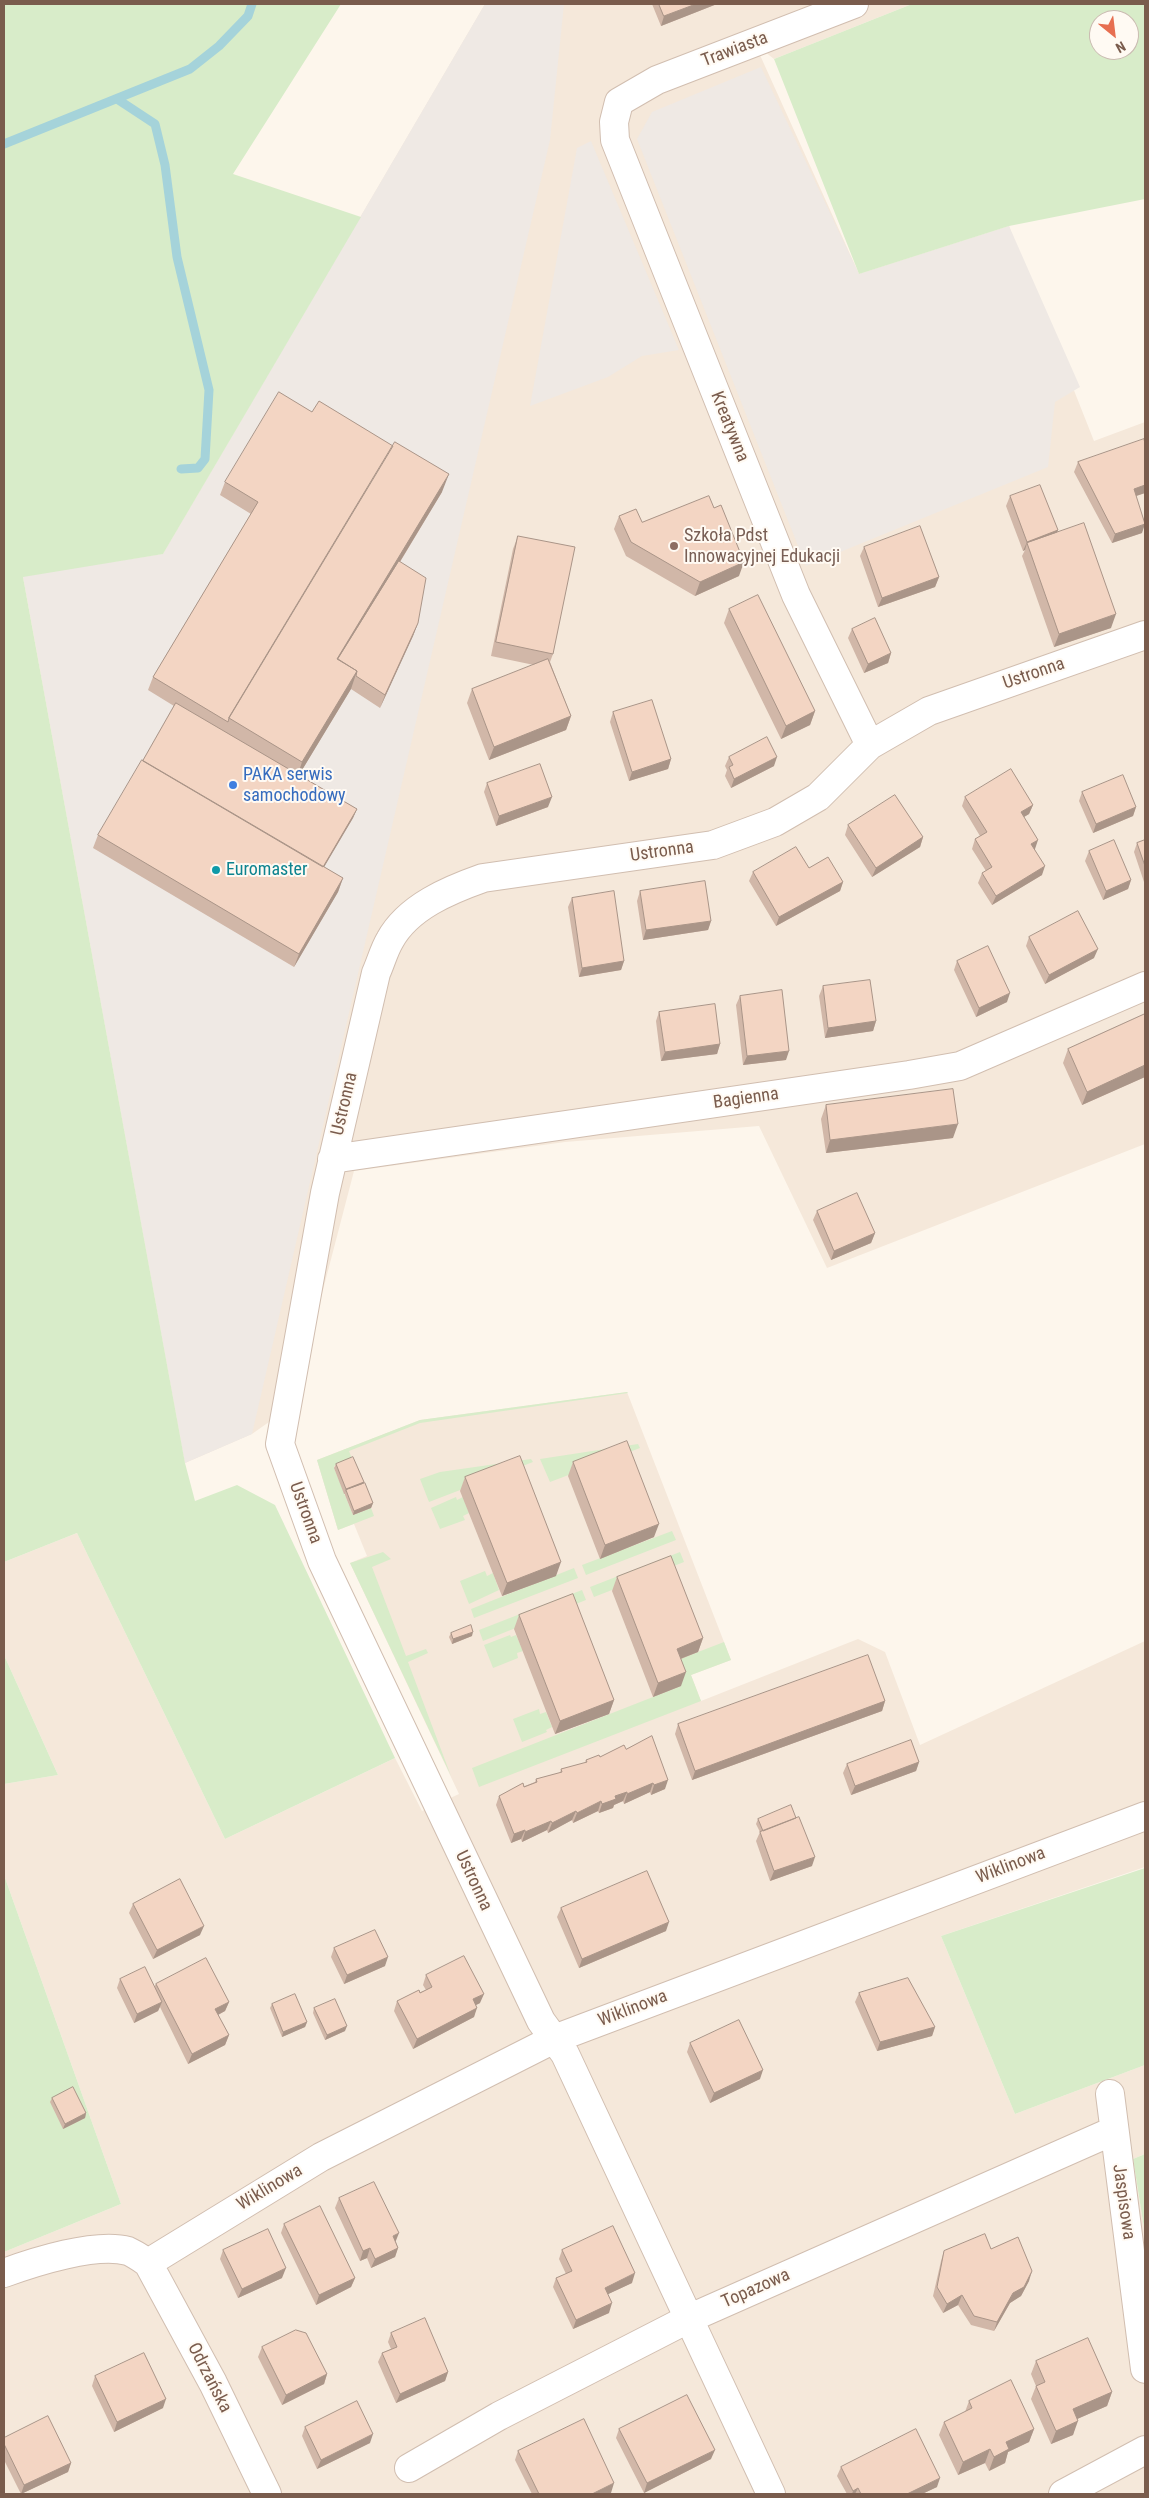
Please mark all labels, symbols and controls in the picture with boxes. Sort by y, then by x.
north arrow [1089,10,1139,60]
street label: Trawiasta [699,28,771,72]
text: N [1113,38,1128,56]
street label: Kreatywna [705,389,753,465]
place label: Szkoła Pdst Innowacyjnej Edukacji [684,525,840,568]
marker: Szkoła Pdst Innowacyjnej Edukacji [668,540,680,552]
street label: Ustronna [1000,653,1068,695]
place label: PAKA serwis samochodowy [243,764,346,806]
marker: PAKA serwis samochodowy [227,779,239,791]
street label: Ustronna [629,837,695,867]
place label: Euromaster [226,859,307,881]
marker: Euromaster [210,864,222,876]
street label: Ustronna [327,1070,363,1138]
street label: Bagienna [712,1084,780,1114]
street label: Ustronna [284,1479,326,1547]
street label: Wiklinowa [973,1843,1049,1889]
street label: Ustronna [450,1847,496,1915]
street label: Wiklinowa [595,1986,671,2032]
street label: Wiklinowa [233,2160,307,2216]
street label: Jaspisowa [1107,2163,1139,2241]
street label: Topazowa [719,2264,793,2314]
street label: Odrzańska [182,2339,236,2417]

